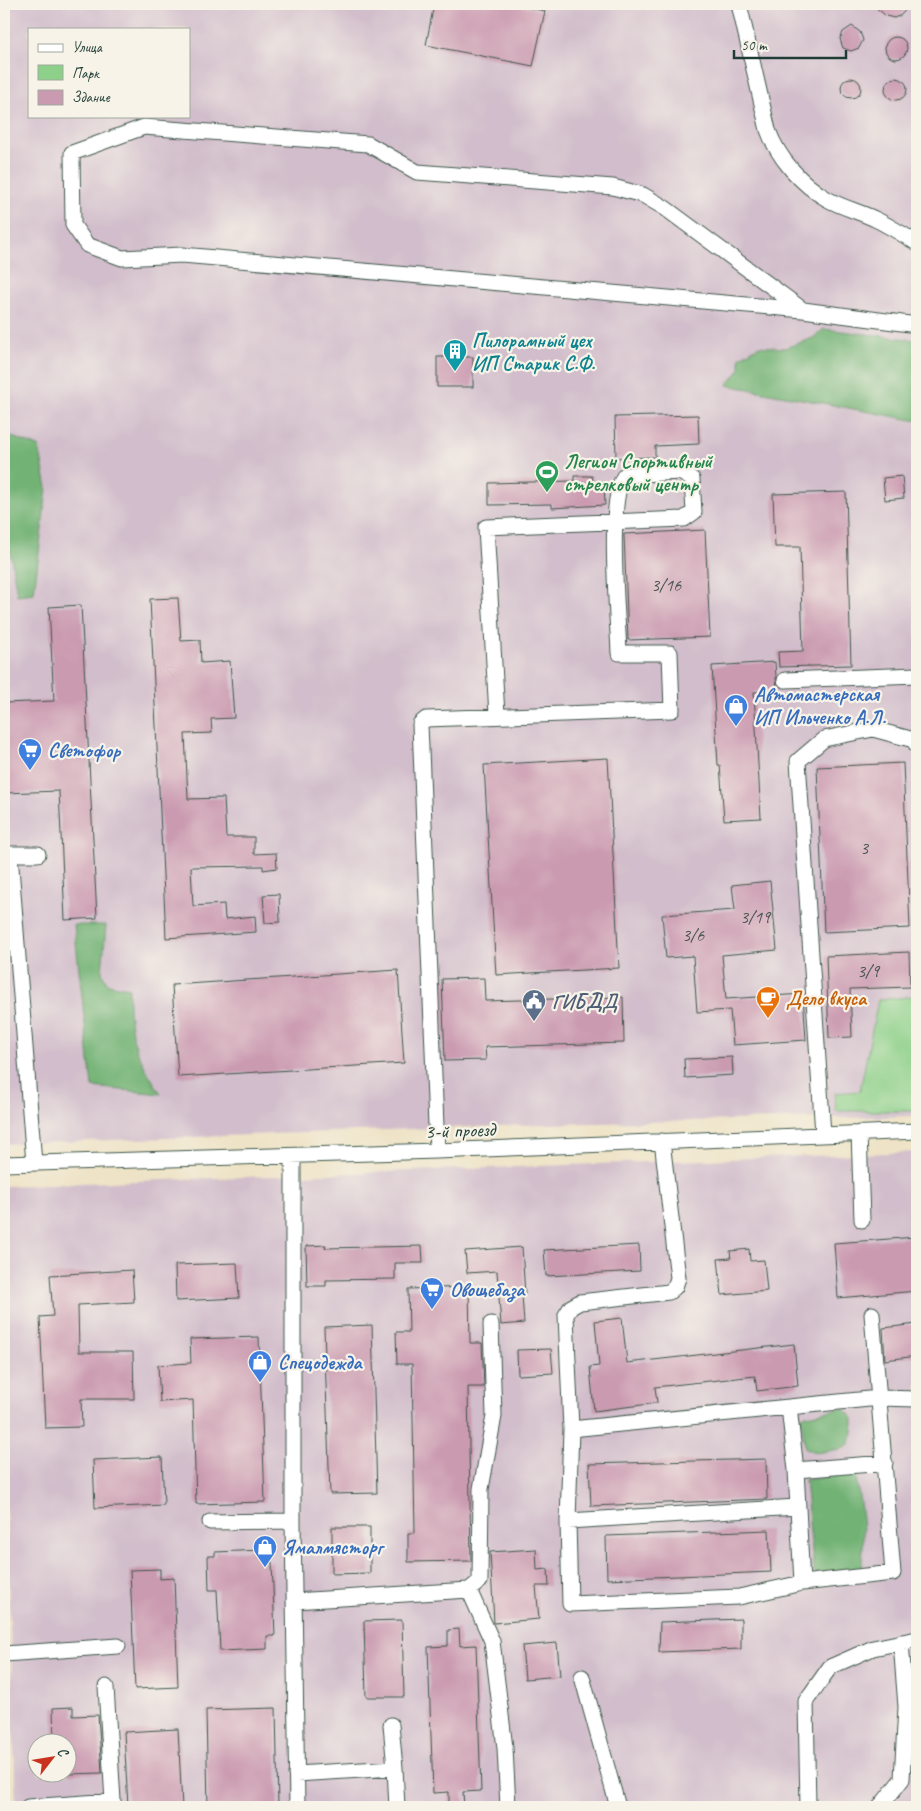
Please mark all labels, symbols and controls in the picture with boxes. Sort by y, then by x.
legend [28,28,190,118]
scale bar [734,28,846,60]
text: 50 m [741,36,768,55]
text: Улица [72,38,103,57]
text: Парк [72,64,100,83]
text: Здание [72,88,111,107]
place label: Пилорамный цех ИП Старик С.Ф. [472,328,596,376]
building icon: Пилорамный цех ИП Старик С.Ф. [442,338,468,372]
place label: Легион Спортивный стрелковый центр [564,449,714,497]
sports icon: Легион Спортивный стрелковый центр [534,459,560,493]
house number: 3/16 [651,574,682,596]
place label: Автомастерская ИП Ильченко А.Л. [754,682,887,730]
shop icon: Автомастерская ИП Ильченко А.Л. [723,693,749,727]
supermarket icon: Светофор [17,737,43,771]
place label: Светофор [48,738,121,763]
house number: 3 [860,837,870,859]
house number: 3/19 [740,906,772,928]
house number: 3/6 [682,924,705,946]
house number: 3/9 [857,960,881,982]
cafe icon: Дело вкуса [755,985,781,1019]
place label: Дело вкуса [786,986,868,1011]
public building icon: ГИБДД [521,988,547,1022]
place label: ГИБДД [552,989,619,1014]
street label: 3-й проезд [424,1117,498,1144]
supermarket icon: Овощебаза [419,1276,445,1310]
place label: Овощебаза [450,1277,526,1303]
shop icon: Спецодежда [247,1349,273,1383]
place label: Спецодежда [278,1350,363,1375]
shop icon: Ямалмясторг [252,1534,278,1568]
place label: Ямалмясторг [282,1535,386,1560]
north arrow [28,1734,78,1784]
text: С [54,1744,73,1761]

